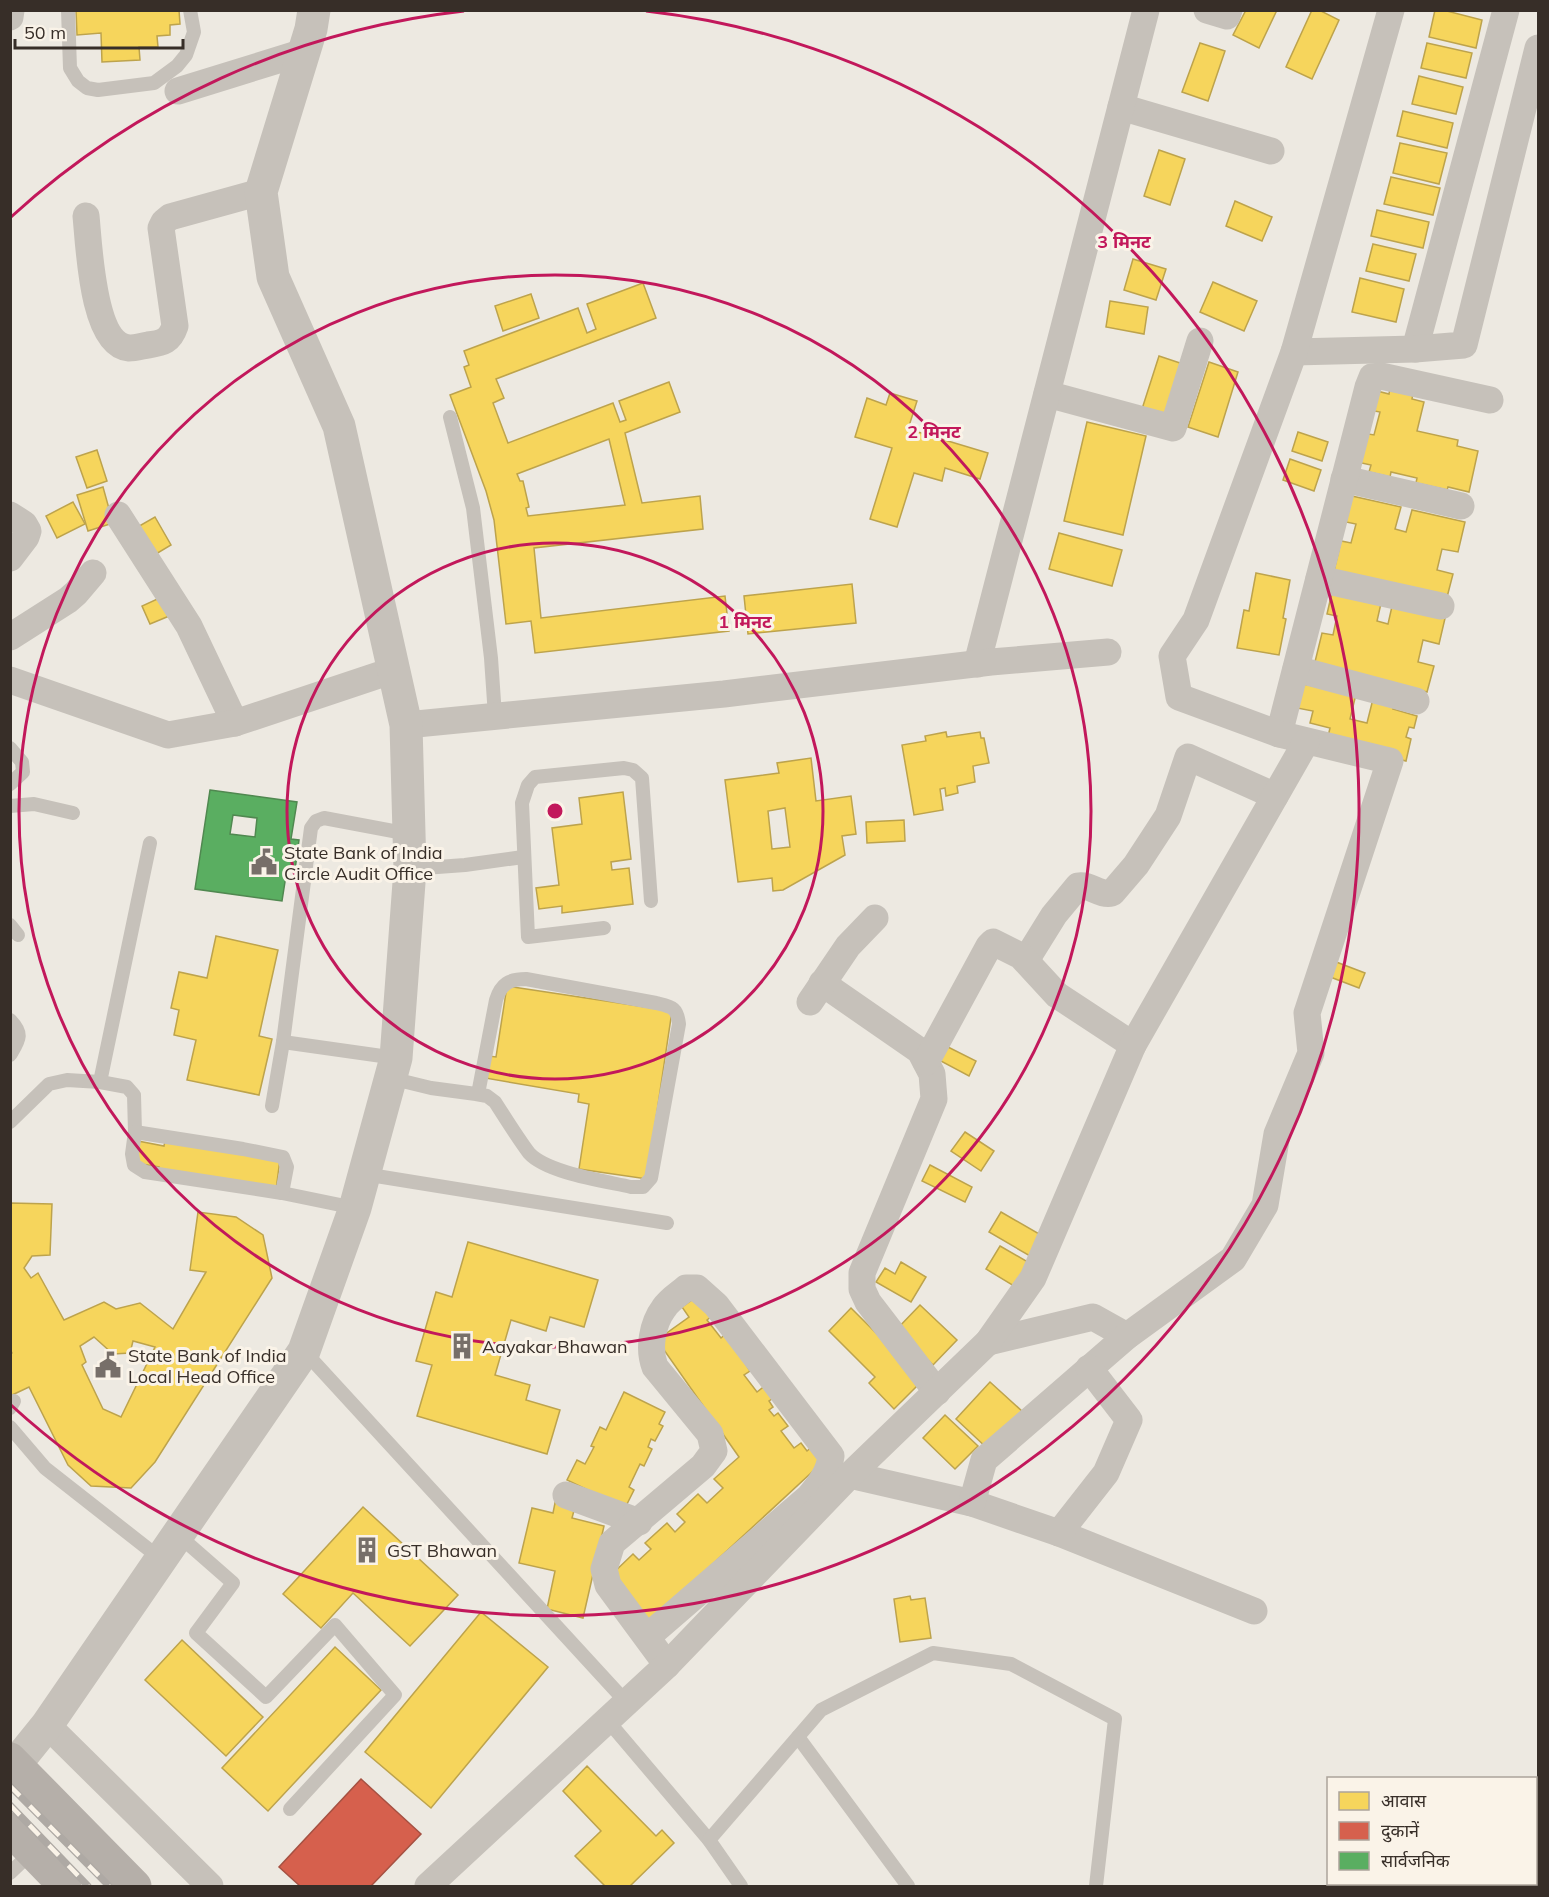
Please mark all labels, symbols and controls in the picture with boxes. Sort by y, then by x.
scale bar [15,12,183,50]
text: 50 m [24,21,66,44]
text: 3 मिनट [1097,230,1151,253]
text: 2 मिनट [907,420,961,443]
text: 1 मिनट [718,610,772,633]
centre of rings [545,801,565,821]
place label: State Bank of India Circle Audit Office [284,841,443,885]
public building icon: State Bank of India Circle Audit Office [249,847,279,877]
building icon: Aayakar Bhawan [447,1331,477,1361]
place label: Aayakar Bhawan [482,1335,628,1358]
place label: State Bank of India Local Head Office [128,1344,287,1388]
public building icon: State Bank of India Local Head Office [93,1350,123,1380]
building icon: GST Bhawan [352,1535,382,1565]
place label: GST Bhawan [387,1539,497,1562]
legend [1327,1777,1537,1885]
text: आवास [1381,1789,1427,1812]
text: दुकानें [1381,1819,1420,1843]
text: सार्वजनिक [1381,1849,1451,1872]

